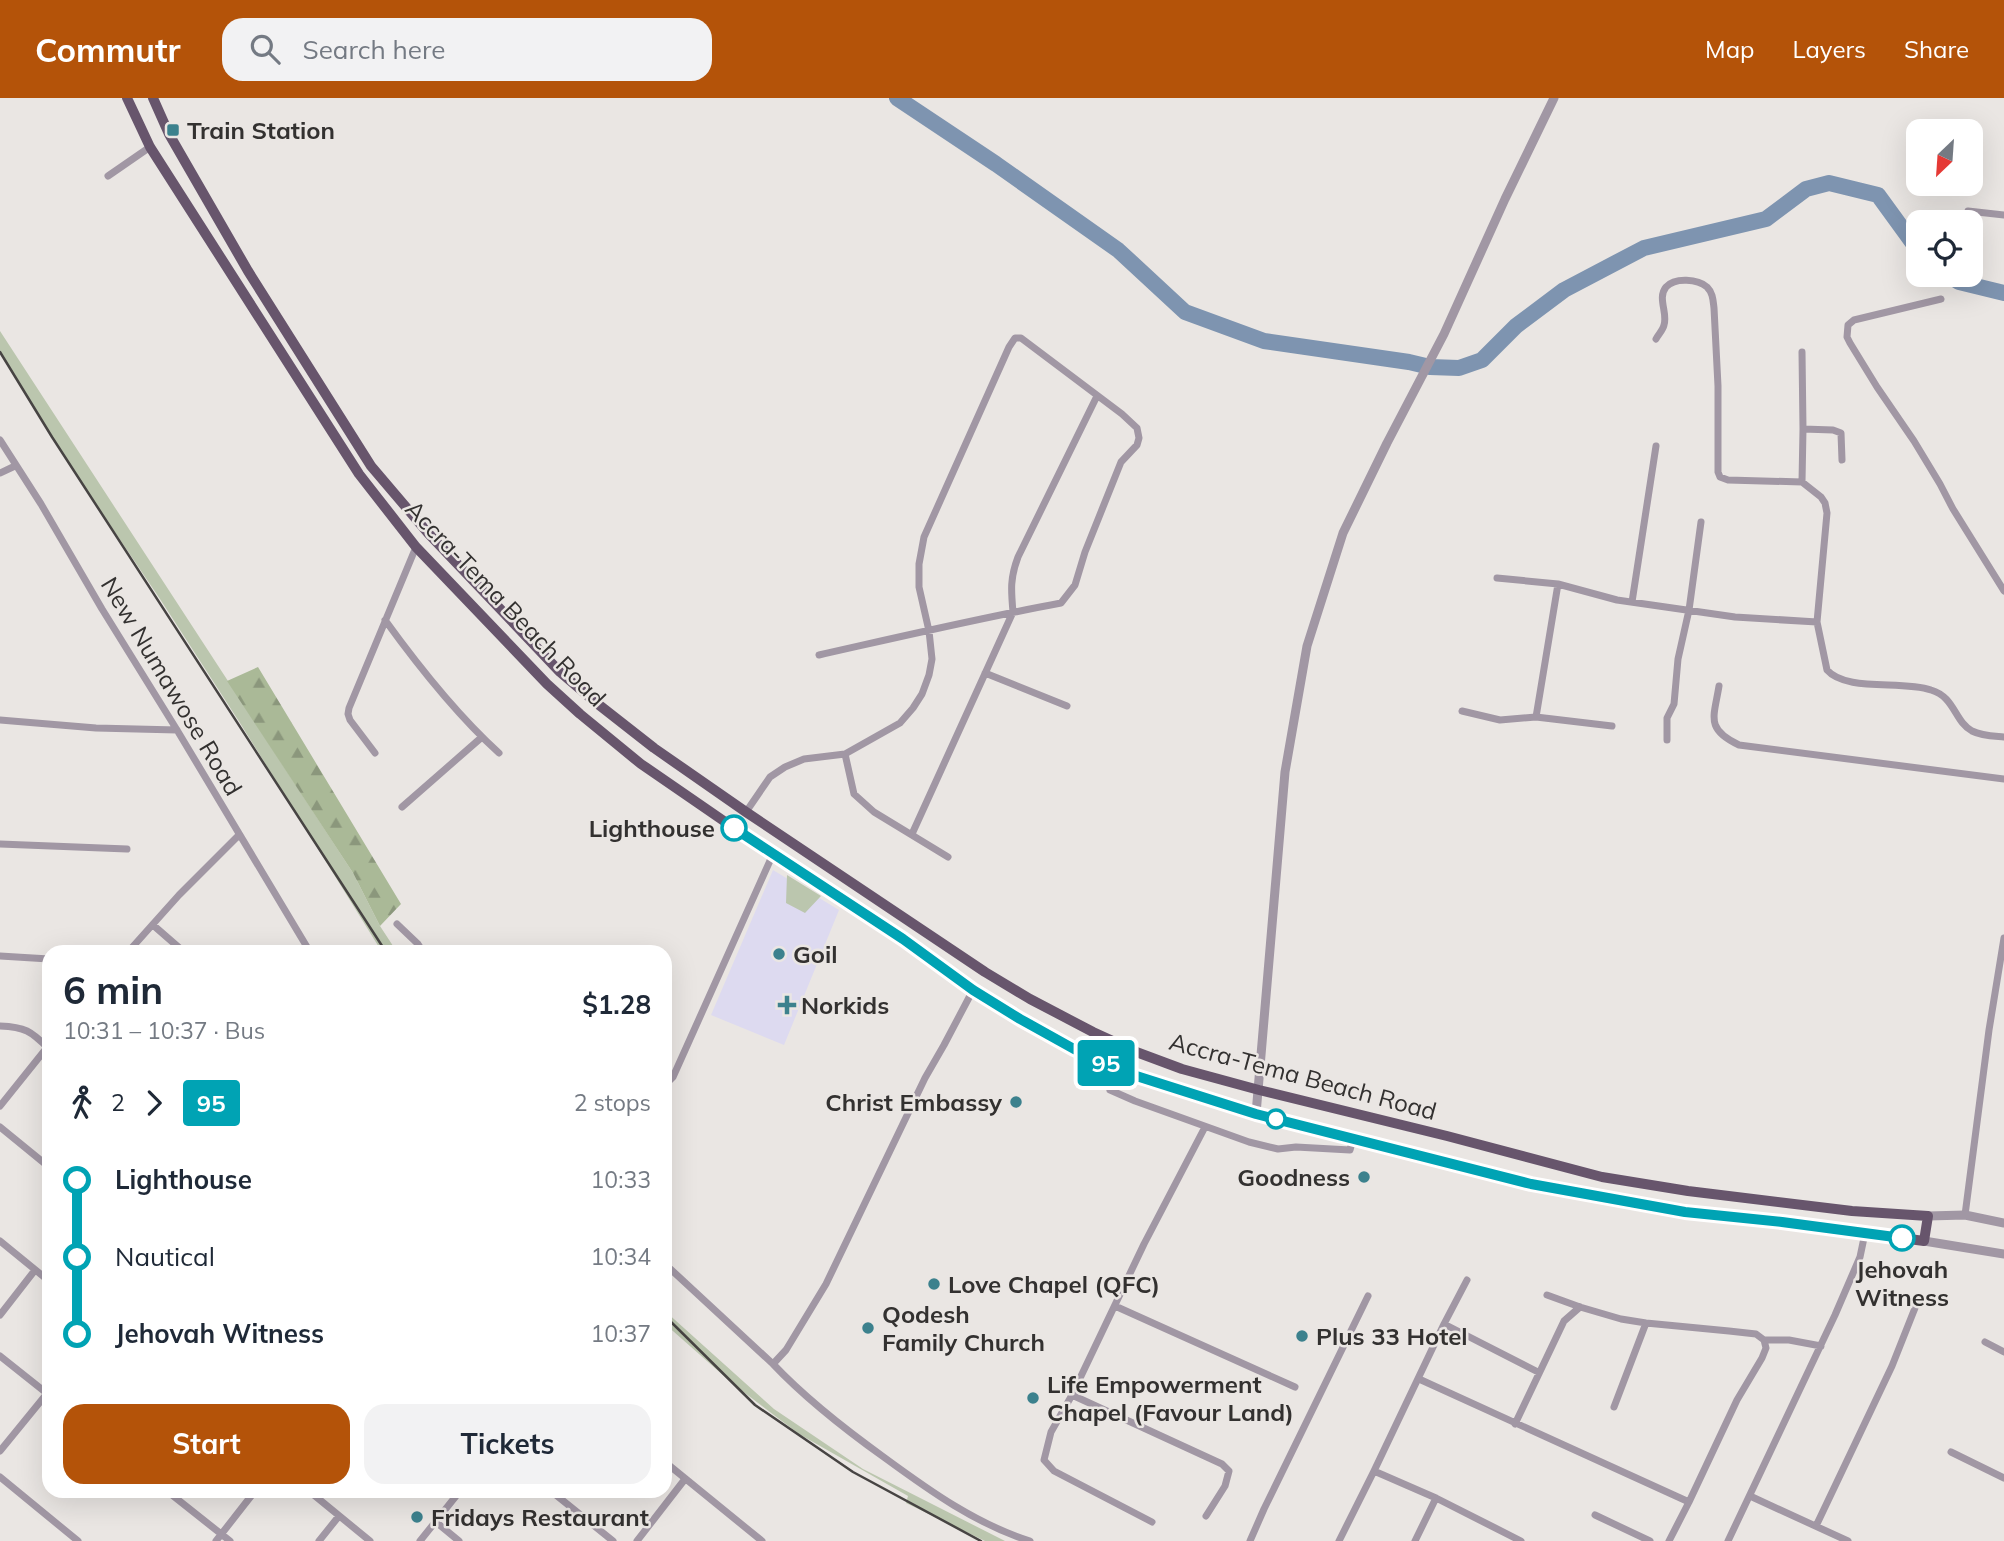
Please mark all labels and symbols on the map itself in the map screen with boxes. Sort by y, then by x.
place label: Train Station [187,115,335,145]
north arrow [1906,119,1983,196]
marker: Train Station [165,122,181,138]
street label: Accra-Tema Beach Road [400,494,612,712]
street label: New Numawose Road [95,571,249,801]
place label: Lighthouse [589,813,715,843]
marker: Lighthouse [721,815,747,841]
place label: Goil [793,939,838,969]
marker: Goil [771,946,787,962]
place label: Norkids [801,990,889,1020]
marker: Norkids [779,997,795,1013]
street label: Accra-Tema Beach Road [1166,1026,1440,1126]
line badge: 95 [1074,1040,1138,1086]
place label: Christ Embassy [825,1087,1003,1117]
marker: Christ Embassy [1008,1094,1024,1110]
unlabelled marker [1266,1109,1286,1129]
place label: Goodness [1237,1162,1350,1192]
marker: Goodness [1356,1169,1372,1185]
marker: Jehovah Witness [1889,1225,1915,1251]
place label: Jehovah Witness [1855,1254,1949,1312]
place label: Love Chapel (QFC) [948,1269,1160,1299]
marker: Love Chapel (QFC) [926,1276,942,1292]
place label: Qodesh Family Church [882,1299,1045,1357]
marker: Qodesh Family Church [860,1320,876,1336]
place label: Plus 33 Hotel [1316,1321,1468,1351]
marker: Plus 33 Hotel [1294,1328,1310,1344]
place label: Life Empowerment Chapel (Favour Land) [1047,1369,1294,1427]
marker: Life Empowerment Chapel (Favour Land) [1025,1390,1041,1406]
place label: Fridays Restaurant [431,1502,649,1532]
marker: Fridays Restaurant [409,1509,425,1525]

